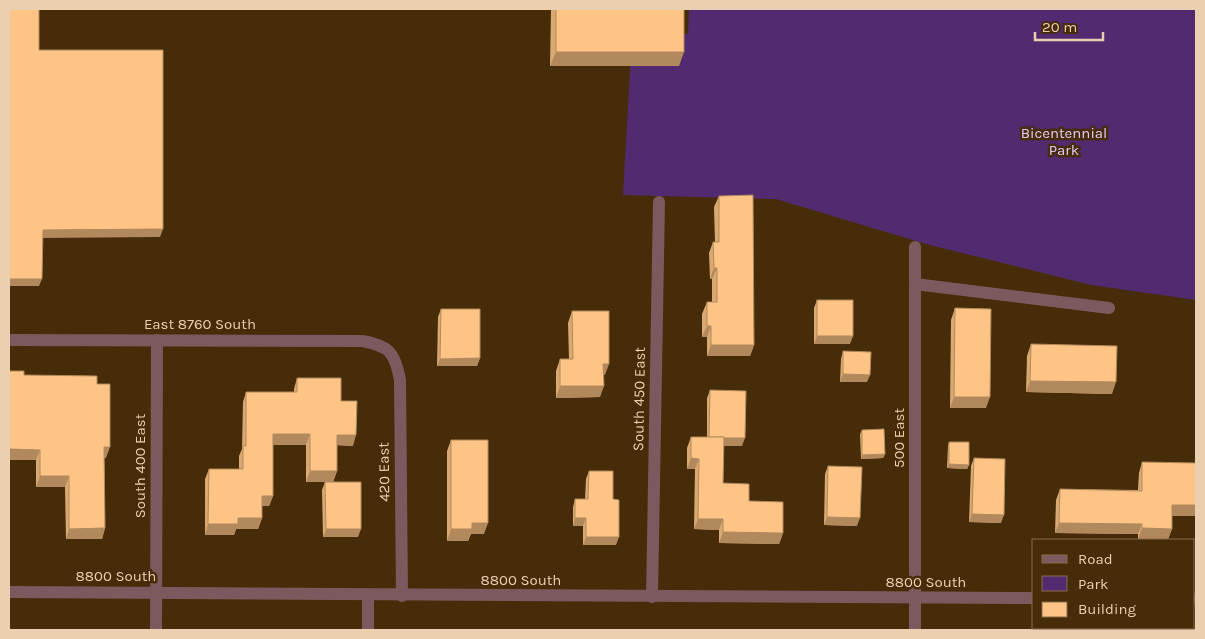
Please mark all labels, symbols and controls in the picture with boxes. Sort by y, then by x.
scale bar [1035,10,1102,42]
text: 20 m [1042,18,1077,36]
park label: Bicentennial Park [1021,124,1107,159]
street label: East 8760 South [144,315,256,333]
street label: South 450 East [629,346,649,451]
street label: 500 East [890,408,908,468]
street label: South 400 East [131,413,149,518]
street label: 420 East [374,442,394,502]
legend [1032,539,1195,629]
text: Road [1078,550,1113,568]
street label: 8800 South [76,567,156,585]
street label: 8800 South [481,571,561,589]
street label: 8800 South [886,573,966,591]
text: Park [1078,575,1108,593]
text: Building [1078,600,1136,618]

